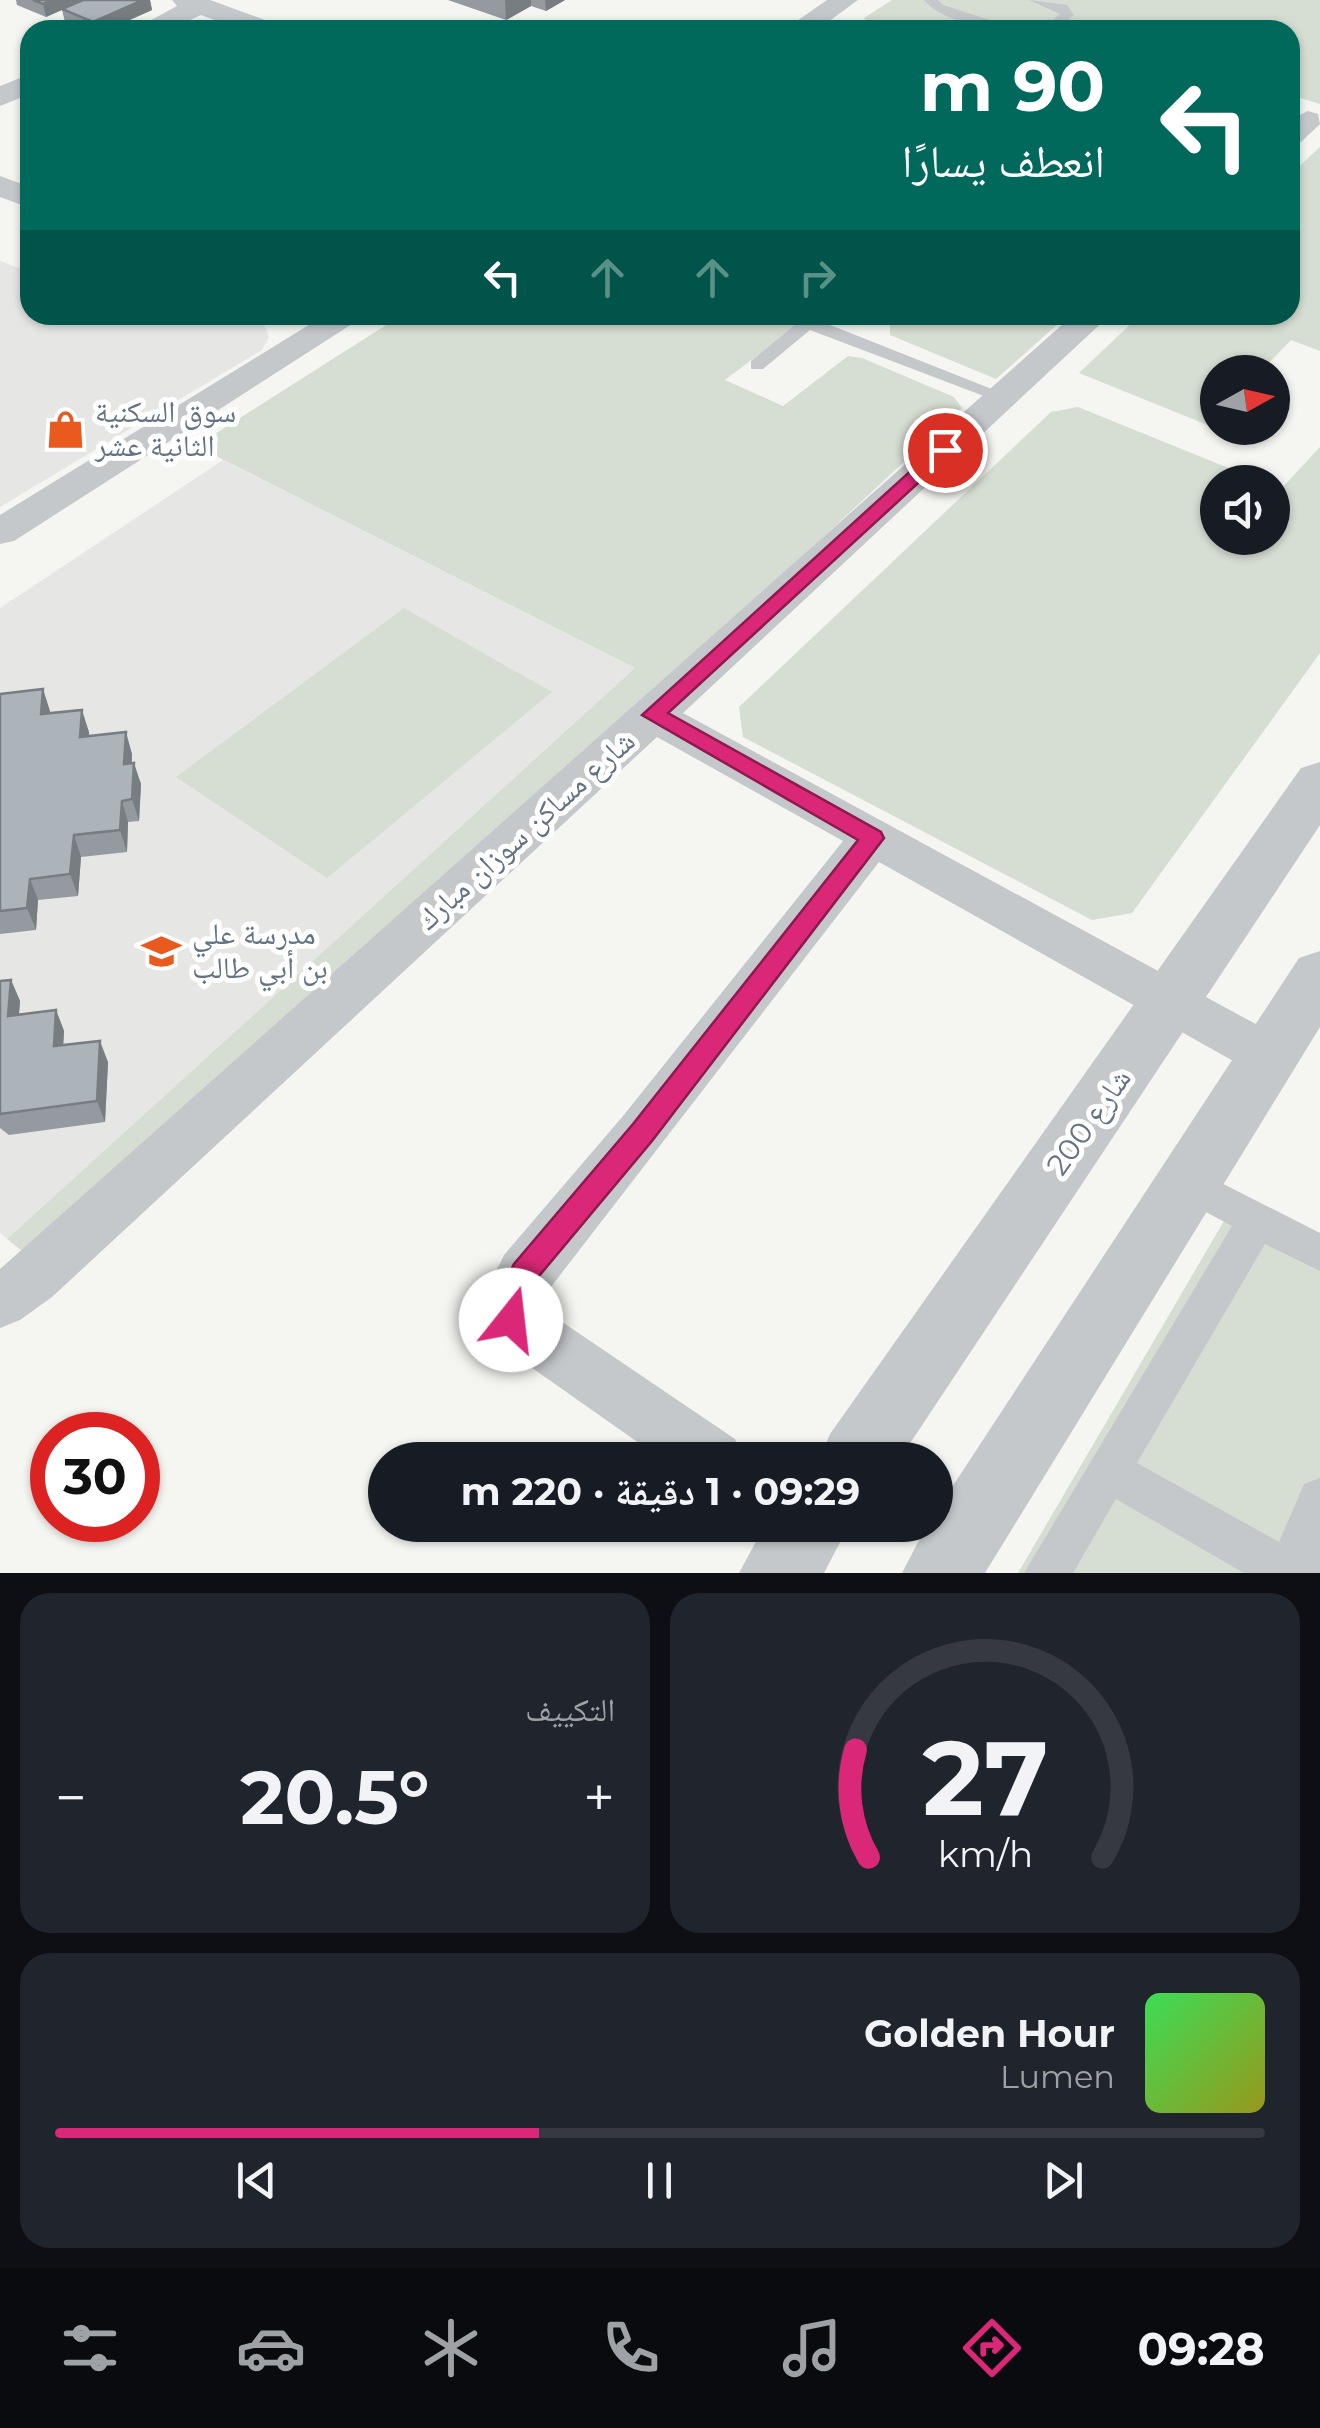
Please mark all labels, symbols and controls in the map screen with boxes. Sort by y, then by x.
text: 90 m [920,43,1105,129]
icon: left [1140,60,1270,190]
text: انعطف يسارًا [902,133,1105,188]
icon: left [475,250,530,305]
icon: ahead [580,250,635,305]
icon: ahead [685,250,740,305]
icon: right [790,250,845,305]
north arrow [1200,355,1290,445]
map controls [1200,355,1290,555]
place label: سوق السكنية الثانية عشر [94,393,236,464]
shop icon: سوق السكنية الثانية عشر [44,408,86,450]
pin [903,408,988,493]
icon: arrive [918,423,973,478]
button: sound [1200,465,1290,555]
street label: شارع مساكن سوزان مبارك [409,722,643,938]
place label: مدرسة علي بن أبي طالب [192,915,328,992]
school or university icon: مدرسة علي بن أبي طالب [141,930,183,972]
street label: شارع 200 [1039,1061,1139,1183]
position arrow [459,1268,563,1372]
speed limit sign: 30 [30,1412,160,1542]
text: 09:29 · 1 دقيقة · 220 m [461,1468,860,1515]
text: التكييف [525,1690,615,1729]
text: 27 [922,1714,1048,1841]
text: 20.5° [240,1751,430,1843]
text: − [55,1764,87,1831]
text: + [583,1764,615,1831]
text: km/h [937,1832,1033,1876]
text: Golden Hour [864,2010,1115,2057]
text: Lumen [1000,2057,1115,2096]
icon: previous [229,2153,284,2208]
icon: pause [632,2153,687,2208]
icon: next [1036,2153,1091,2208]
icon: filters [55,2313,125,2383]
icon: car [236,2313,306,2383]
icon: climate [416,2313,486,2383]
icon: phone [596,2313,666,2383]
icon: music [777,2313,847,2383]
icon: directions [957,2313,1027,2383]
text: 09:28 [1138,2321,1265,2376]

